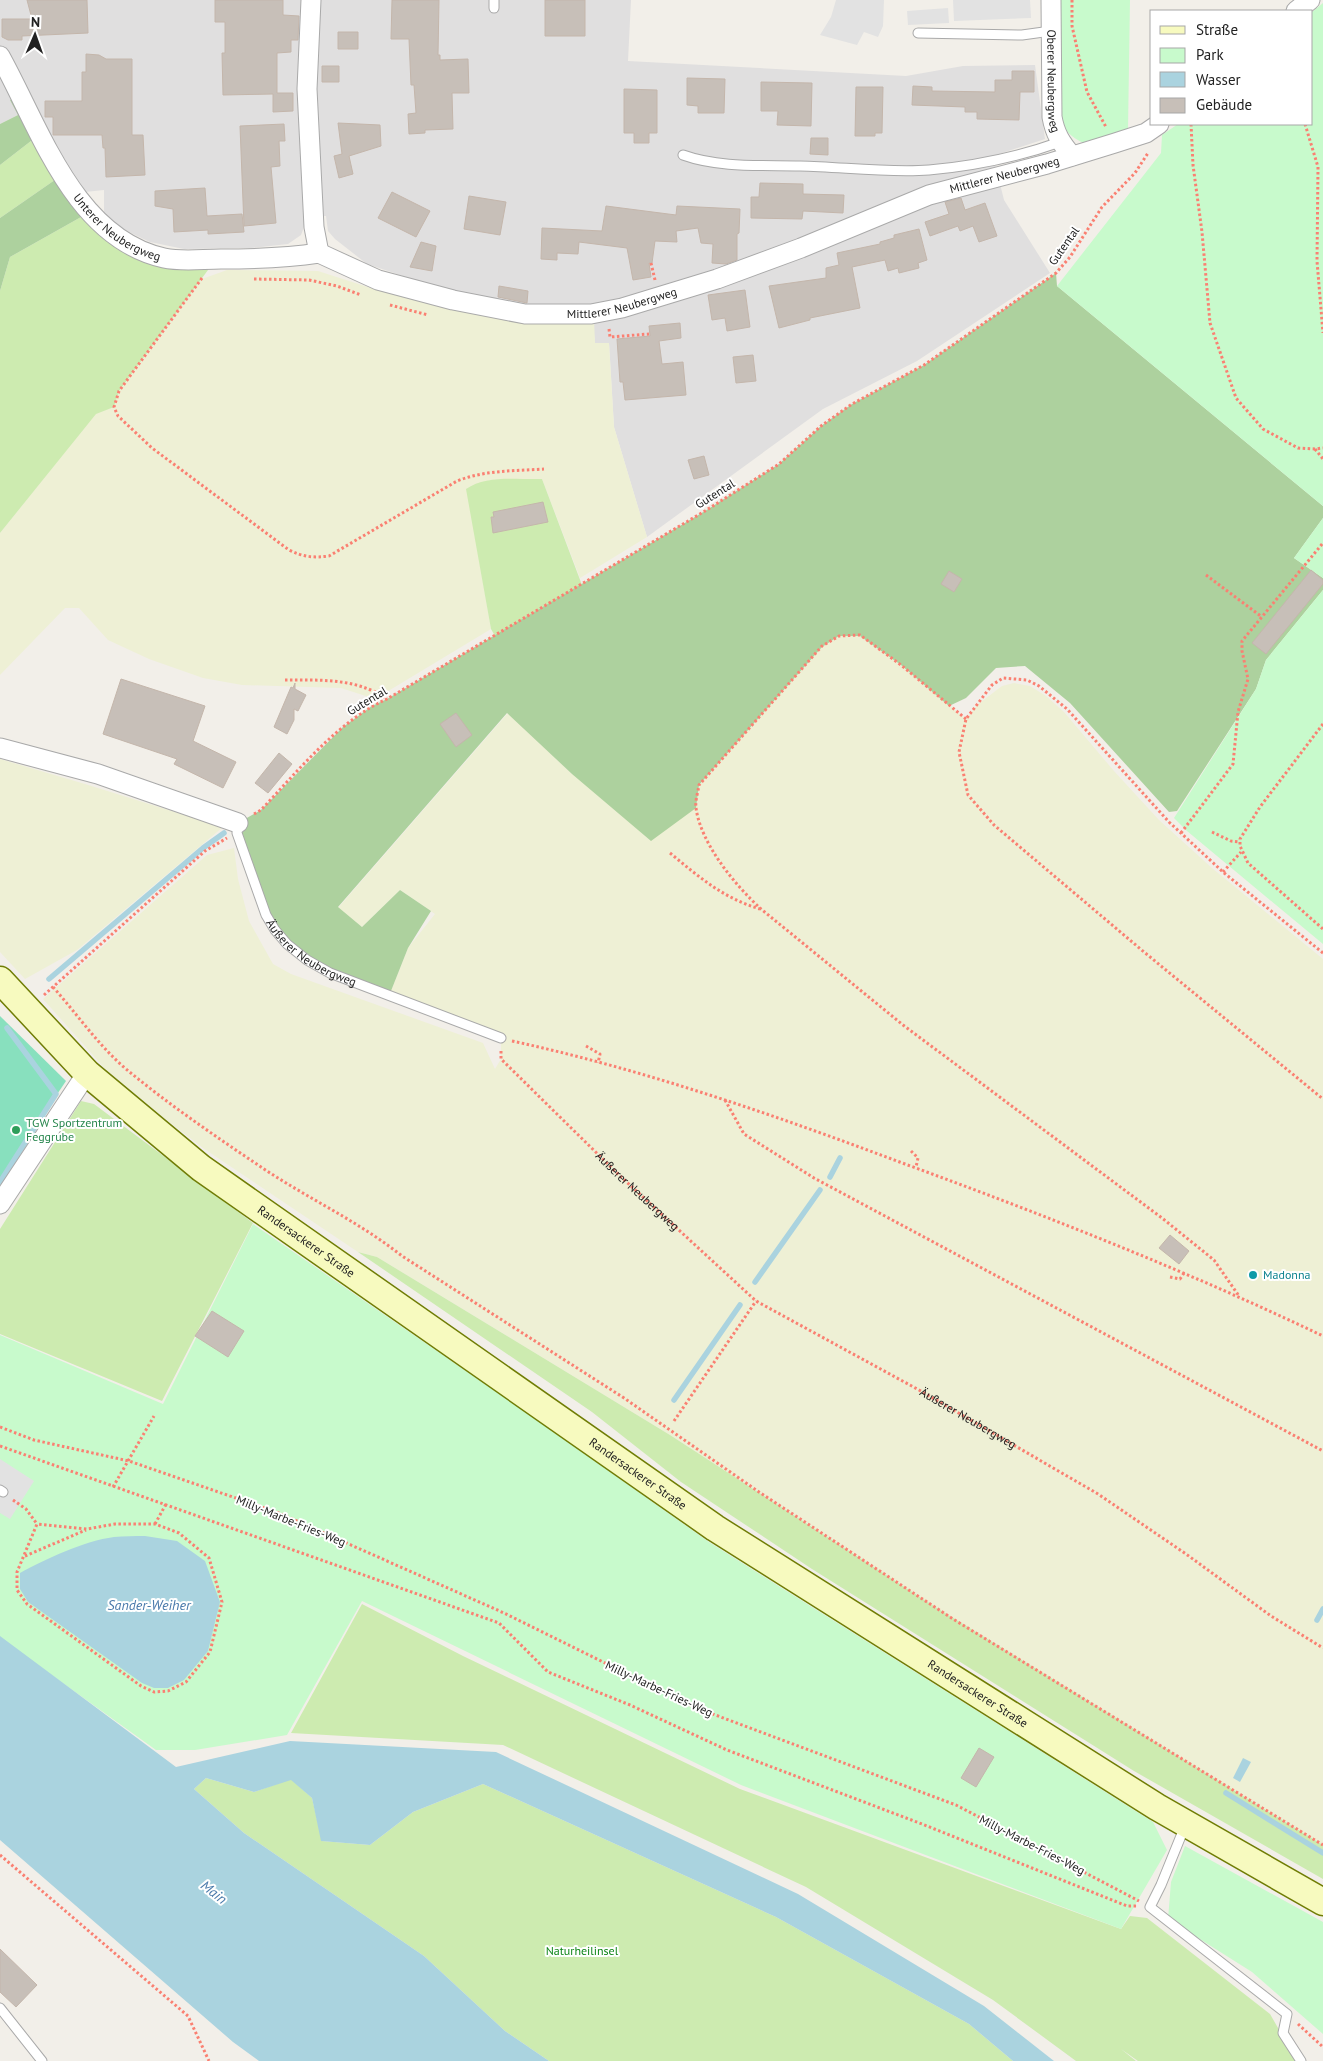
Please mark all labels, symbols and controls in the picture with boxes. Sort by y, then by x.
north arrow [10,10,60,60]
legend [1150,10,1313,125]
text: N [31,13,40,31]
text: Straße [1196,20,1238,39]
street label: Oberer Neubergweg [1044,29,1064,134]
text: Park [1196,45,1224,64]
text: Wasser [1196,70,1241,89]
text: Gebäude [1196,95,1252,114]
street label: Mittlerer Neubergweg [948,153,1061,196]
street label: Unterer Neubergweg [70,190,162,264]
street label: Gutental [1045,223,1083,268]
street label: Mittlerer Neubergweg [567,284,679,321]
street label: Gutental [692,475,738,512]
street label: Gutental [344,683,390,718]
street label: Äußerer Neubergweg [263,916,359,989]
place label: TGW Sportzentrum Feggrube [26,1115,122,1144]
marker: TGW Sportzentrum Feggrube [10,1124,22,1136]
street label: Äußerer Neubergweg [593,1148,683,1234]
street label: Randersackerer Straße [255,1202,358,1280]
place label: Madonna [1263,1267,1310,1282]
marker: Madonna [1247,1269,1259,1281]
street label: Äußerer Neubergweg [917,1384,1019,1452]
street label: Randersackerer Straße [586,1434,690,1513]
street label: Milly-Marbe-Fries-Weg [234,1492,348,1549]
water label: Sander-Weiher [108,1596,192,1614]
street label: Randersackerer Straße [925,1656,1031,1731]
street label: Milly-Marbe-Fries-Weg [603,1657,715,1720]
street label: Milly-Marbe-Fries-Weg [977,1811,1088,1878]
water label: Main [197,1876,231,1908]
park label: Naturheilinsel [546,1943,619,1958]

